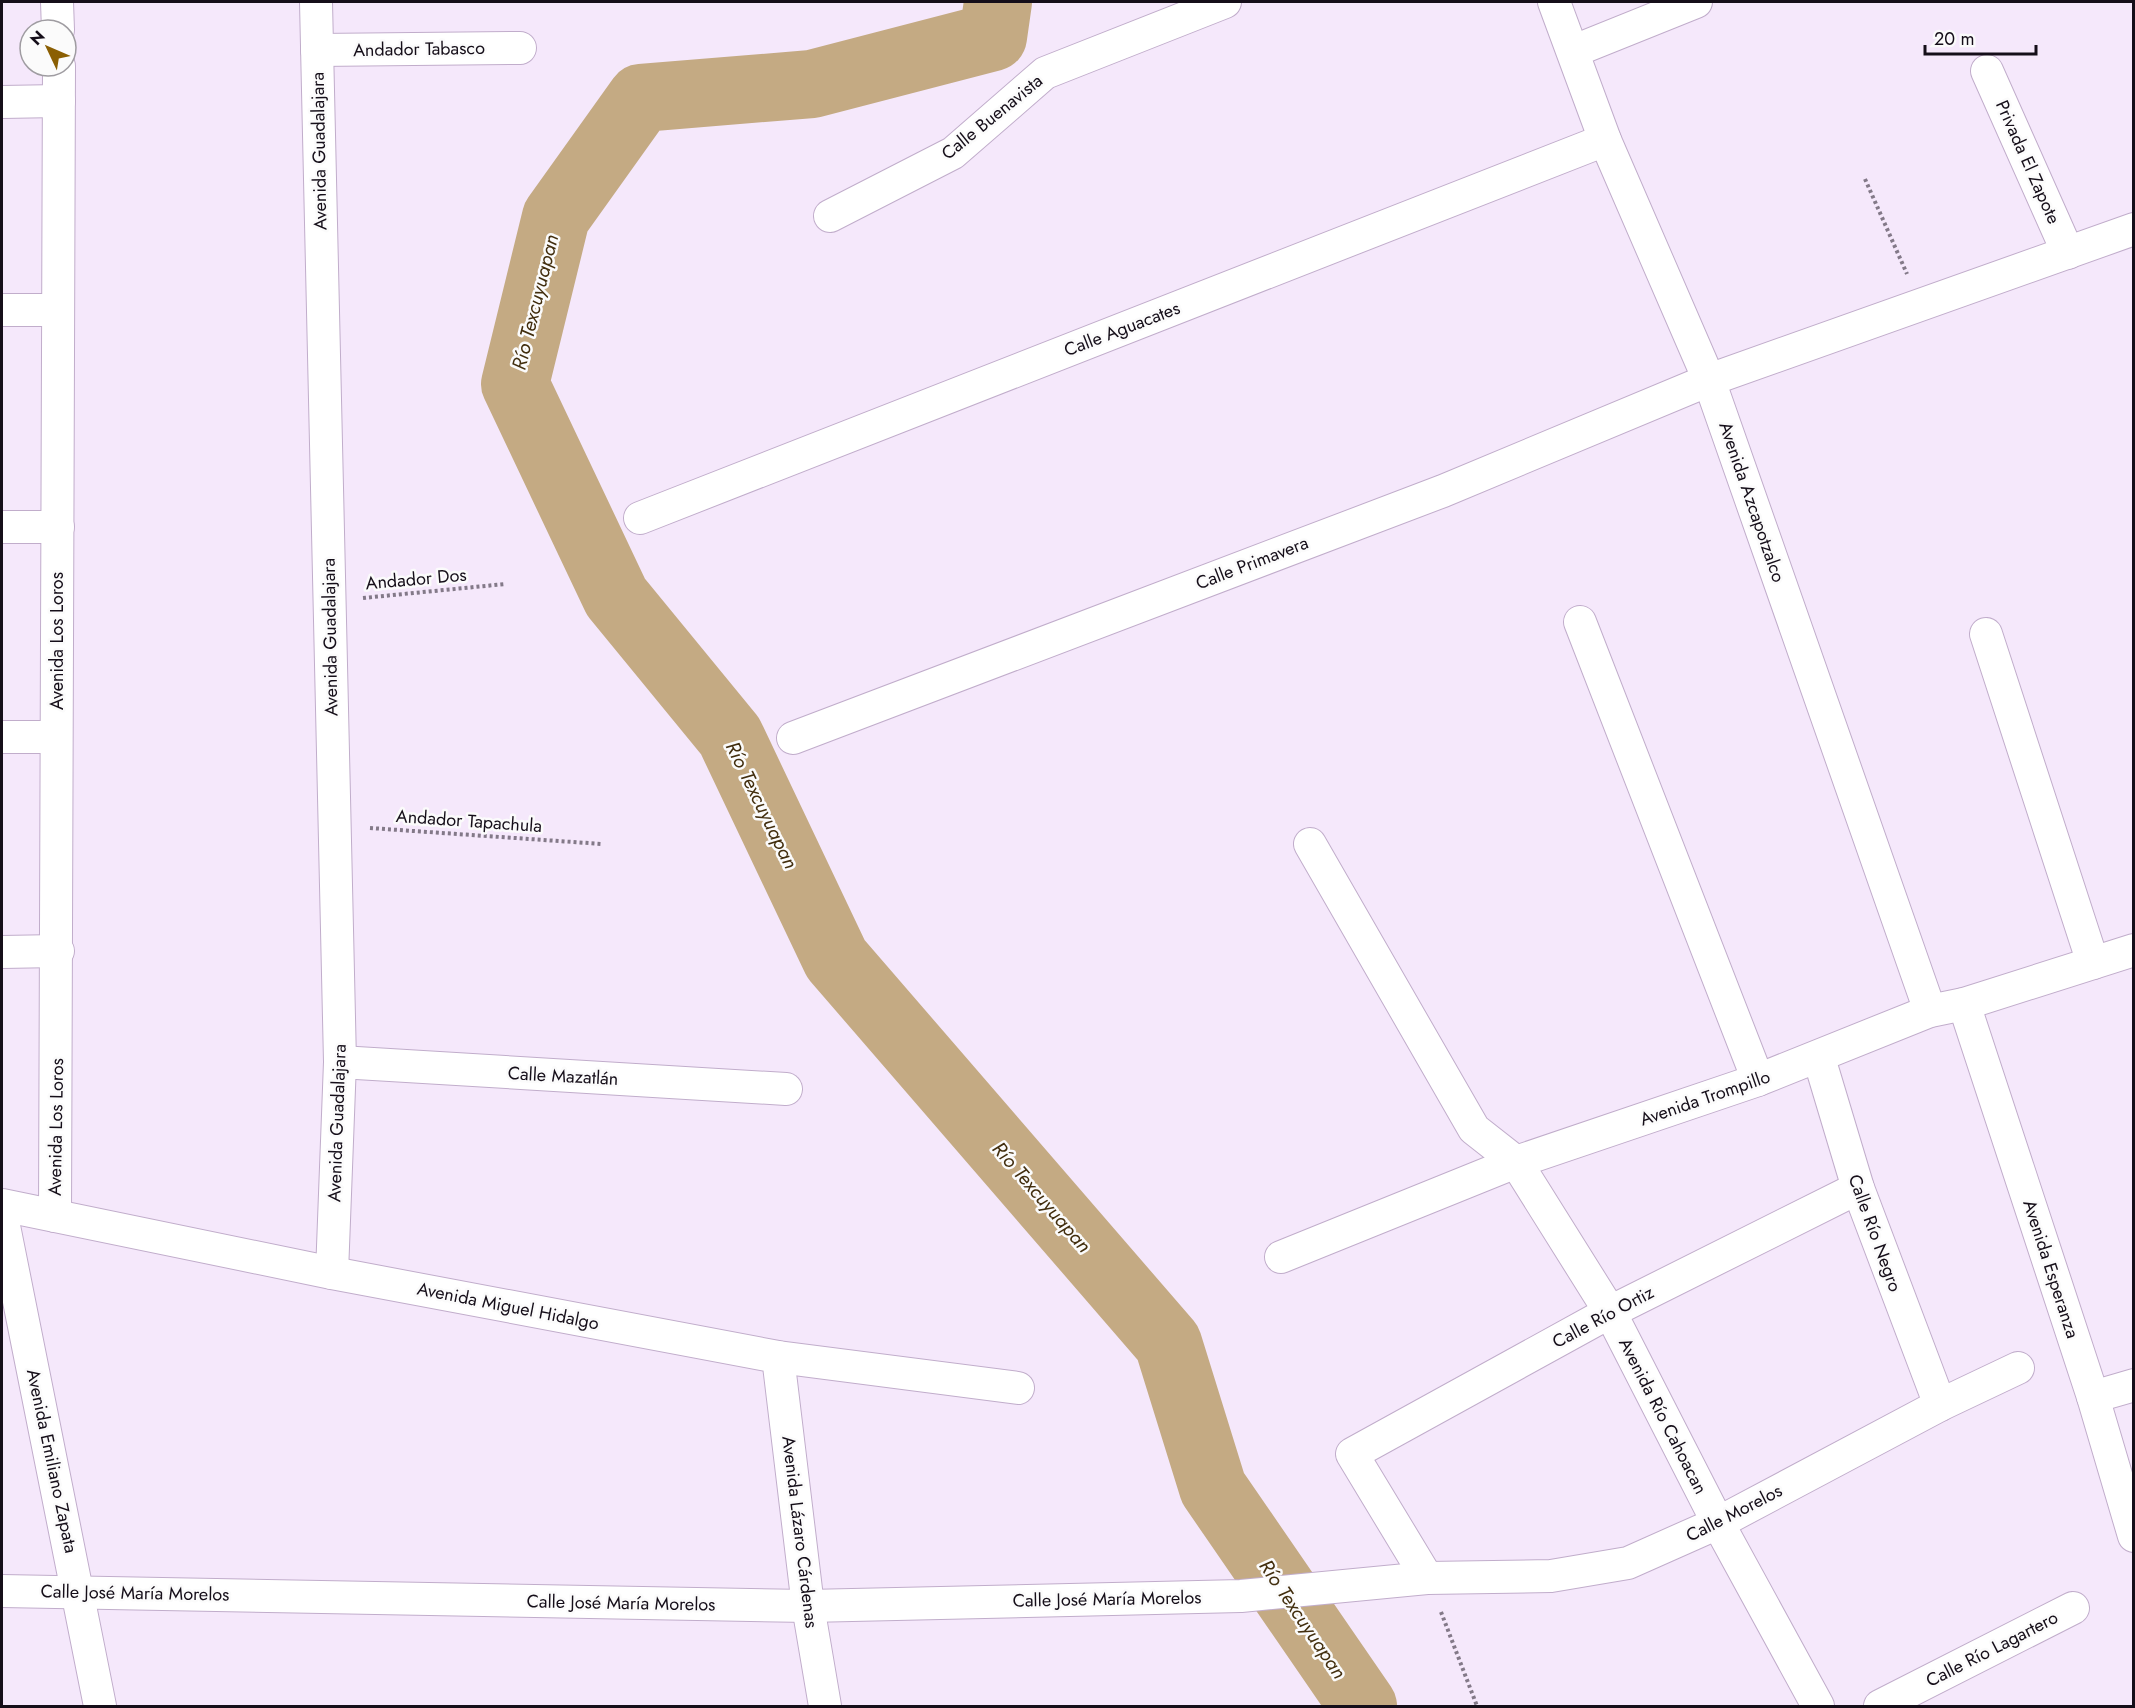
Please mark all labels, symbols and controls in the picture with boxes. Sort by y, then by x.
north arrow [18,18,78,78]
scale bar [1925,18,2036,56]
text: N [25,25,50,50]
text: 20 m [1934,26,1974,52]
street label: Andador Tabasco [353,35,485,63]
street label: Calle Buenavista [936,68,1048,166]
street label: Avenida Guadalajara [305,72,333,230]
street label: Privada El Zapote [1989,96,2067,228]
water label: Río Texcuyuapan [505,231,566,373]
street label: Calle Aguacates [1060,295,1184,363]
street label: Avenida Azcapotzalco [1712,418,1792,586]
street label: Calle Primavera [1192,530,1312,596]
street label: Avenida Guadalajara [316,558,344,716]
street label: Andador Dos [364,562,468,596]
street label: Avenida Los Loros [44,572,70,710]
water label: Río Texcuyuapan [718,737,805,874]
street label: Andador Tapachula [395,803,543,839]
street label: Avenida Guadalajara [321,1044,353,1202]
street label: Avenida Los Loros [42,1058,70,1196]
street label: Calle Mazatlán [507,1060,619,1092]
street label: Avenida Trompillo [1636,1063,1774,1132]
water label: Río Texcuyuapan [985,1135,1098,1259]
street label: Calle Río Negro [1842,1171,1908,1295]
street label: Avenida Esperanza [2016,1196,2086,1342]
street label: Avenida Miguel Hidalgo [415,1276,601,1336]
street label: Calle Río Ortiz [1548,1279,1659,1355]
street label: Avenida Río Cahoacan [1612,1333,1714,1499]
street label: Avenida Emiliano Zapata [20,1367,84,1555]
street label: Avenida Lázaro Cárdenas [775,1434,825,1630]
street label: Calle Morelos [1681,1478,1787,1548]
water label: Río Texcuyuapan [1252,1554,1353,1685]
street label: Calle José María Morelos [40,1578,230,1608]
street label: Calle José María Morelos [1012,1584,1202,1614]
street label: Calle José María Morelos [526,1588,716,1618]
street label: Calle Río Lagartero [1921,1604,2063,1694]

